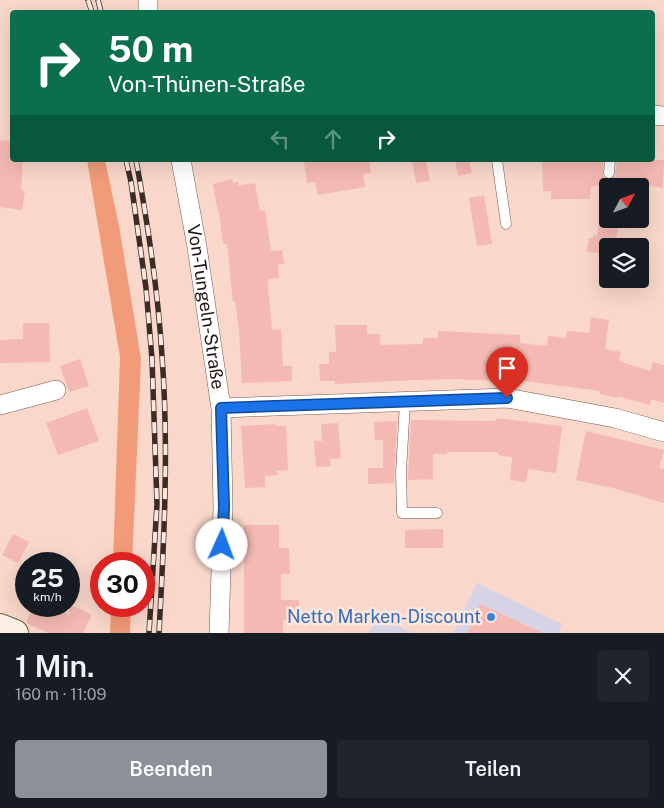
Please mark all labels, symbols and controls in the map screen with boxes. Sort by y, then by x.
text: 50 m [108,29,193,70]
icon: right [25,30,90,95]
text: Von-Thünen-Straße [108,71,305,97]
icon: left [266,125,294,153]
icon: ahead [319,125,347,153]
icon: right [372,125,400,153]
north arrow [599,178,649,228]
map controls [599,178,649,288]
street label: Von-Tungeln-Straße [183,223,229,391]
button: layers [599,238,649,288]
pin [486,347,528,398]
icon: arrive [493,354,521,382]
position arrow [195,518,247,570]
speed limit sign: 30 [90,552,155,617]
text: 25 [31,563,64,593]
text: km/h [33,590,62,604]
place label: Netto Marken-Discount [287,606,481,627]
marker: Netto Marken-Discount [485,611,497,623]
text: 1 Min. [15,648,95,684]
button: close [597,650,649,702]
text: 160 m · 11:09 [15,685,107,704]
button: Beenden [15,740,327,798]
button: Teilen [337,740,649,798]

